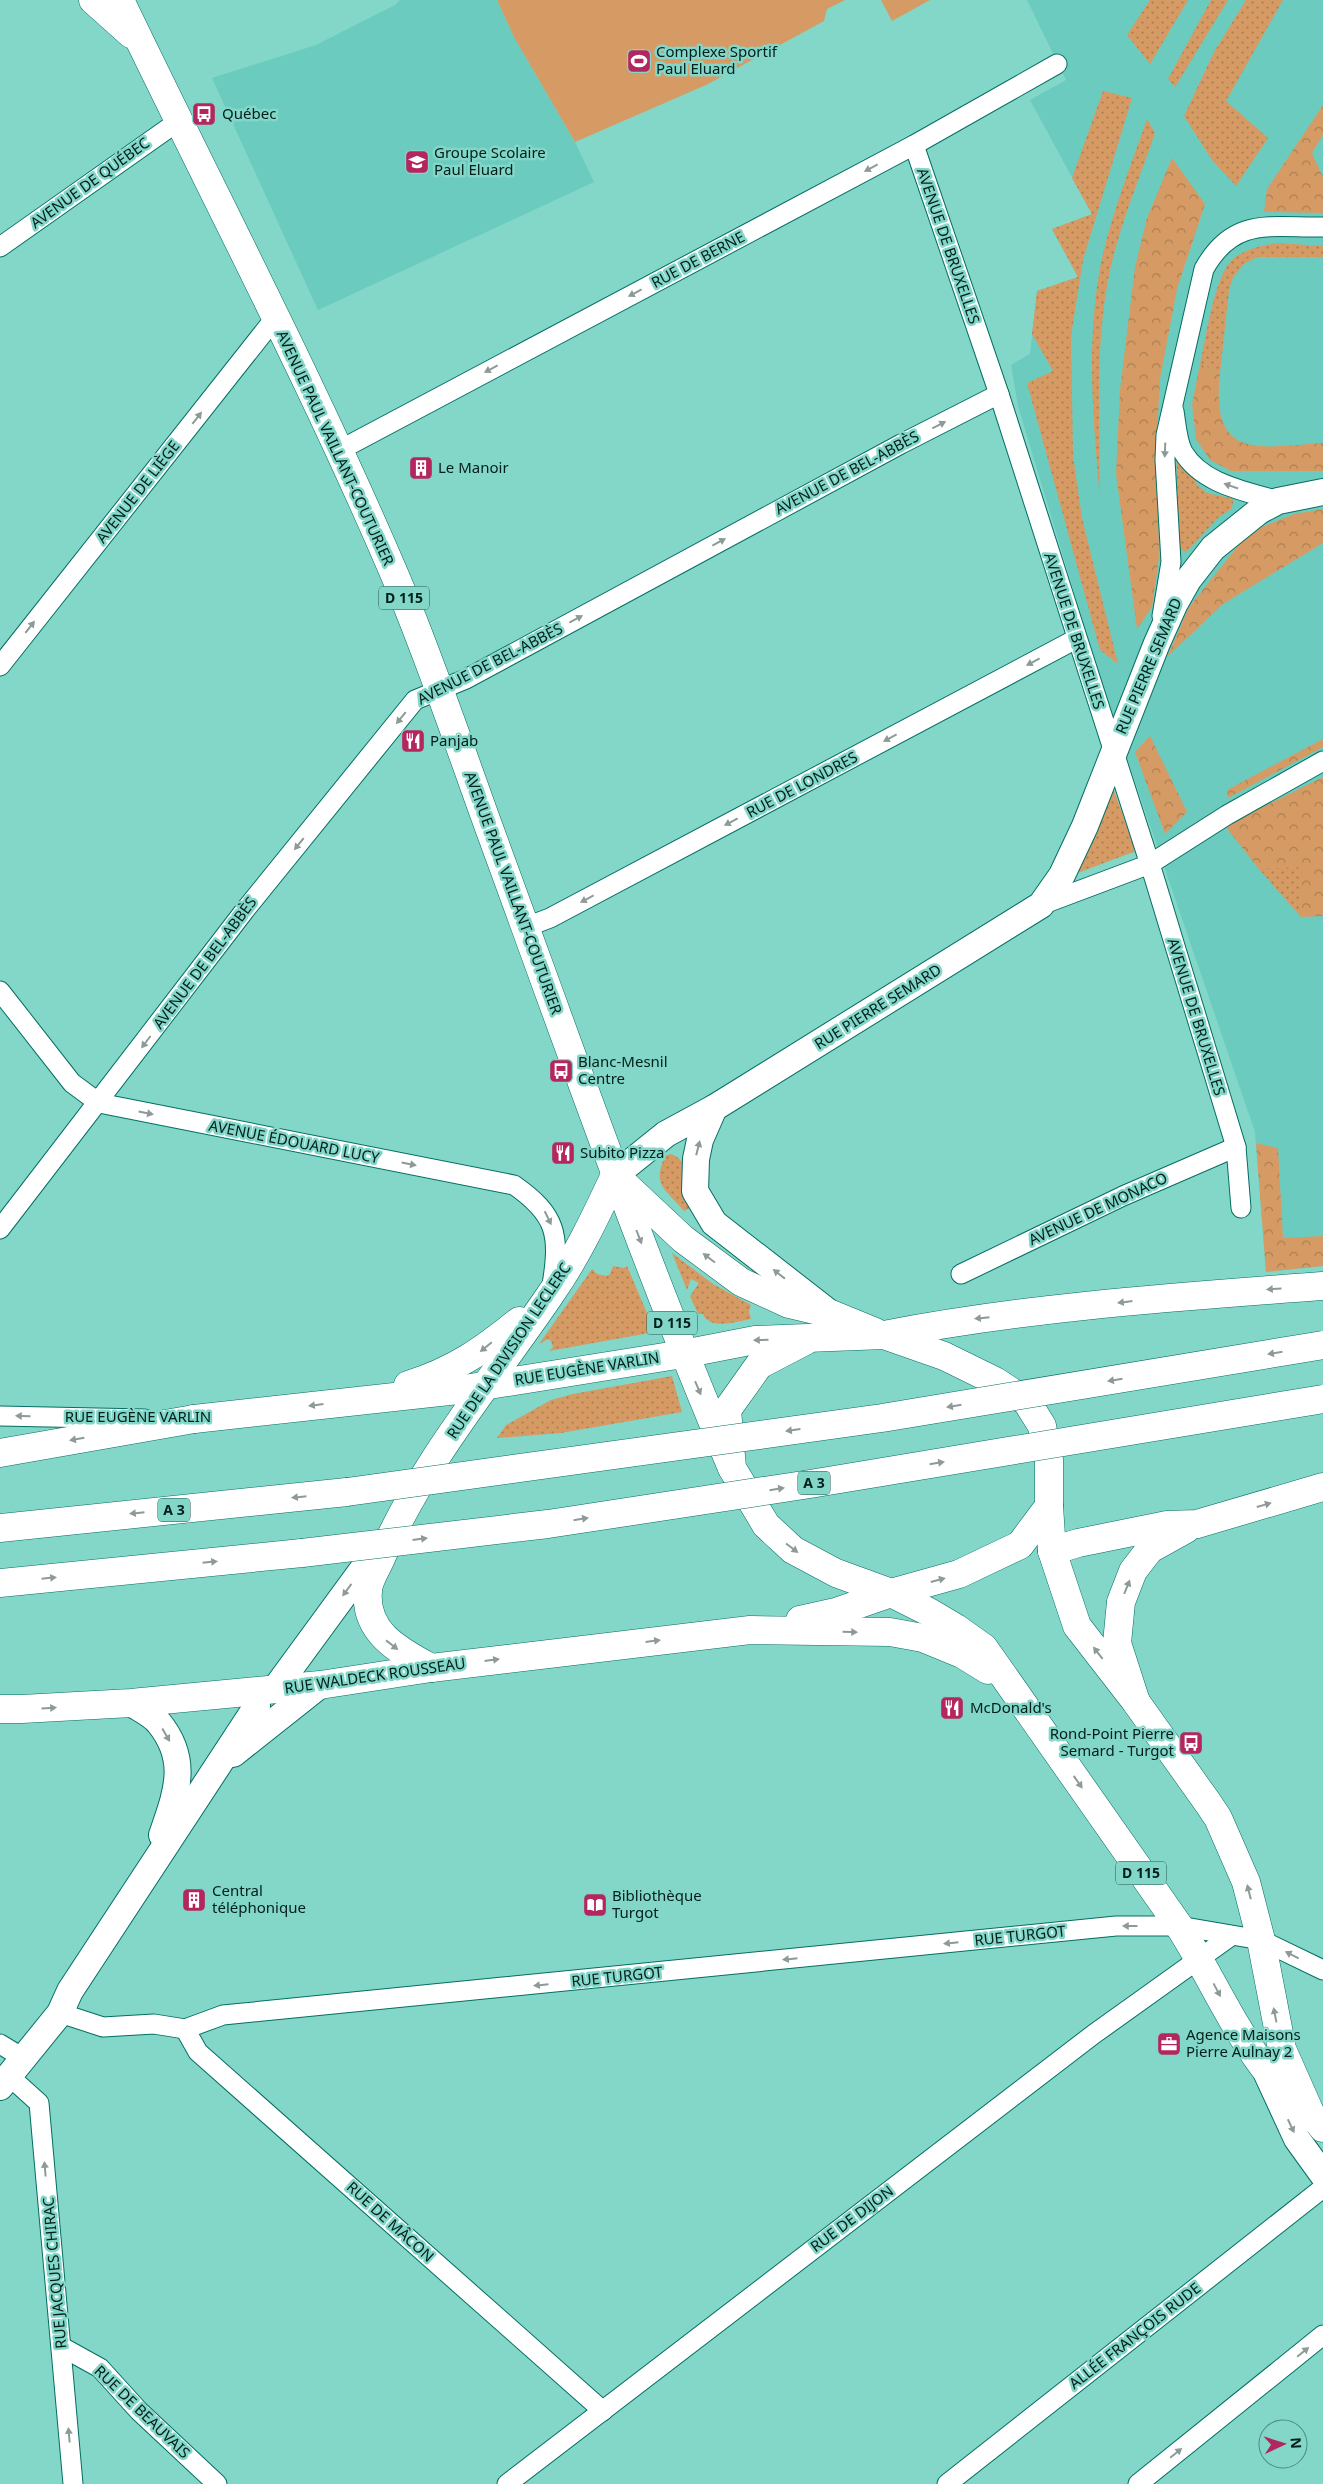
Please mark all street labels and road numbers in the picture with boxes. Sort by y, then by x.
street label: AVENUE DE QUÉBEC [26,132,153,232]
street label: AVENUE DE BRUXELLES [913,165,985,326]
street label: RUE DE BERNE [647,226,748,292]
street label: AVENUE PAUL VAILLANT-COUTURIER [273,327,400,569]
street label: AVENUE DE BEL-ABBÈS [771,426,922,519]
street label: AVENUE DE LIÈGE [91,436,183,547]
street label: AVENUE DE BRUXELLES [1040,550,1110,712]
road number: D 115 [379,586,429,610]
street label: RUE PIERRE SEMARD [1110,594,1186,737]
street label: AVENUE DE BEL-ABBÈS [413,618,566,708]
street label: RUE DE LONDRES [742,746,861,822]
street label: AVENUE PAUL VAILLANT-COUTURIER [461,768,568,1018]
street label: AVENUE DE BEL-ABBÈS [148,892,261,1033]
street label: AVENUE DE BRUXELLES [1163,936,1230,1098]
street label: RUE PIERRE SEMARD [810,959,945,1053]
street label: AVENUE ÉDOUARD LUCY [207,1115,382,1167]
street label: AVENUE DE MONACO [1025,1167,1170,1249]
street label: RUE DE LA DIVISION LECLERC [442,1258,575,1442]
road number: D 115 [647,1312,697,1335]
street label: RUE EUGÈNE VARLIN [513,1347,661,1389]
street label: RUE EUGÈNE VARLIN [65,1406,211,1426]
road number: A 3 [798,1472,830,1495]
road number: A 3 [158,1498,190,1522]
street label: RUE WALDECK ROUSSEAU [283,1652,467,1698]
road number: D 115 [1116,1862,1166,1885]
street label: RUE TURGOT [973,1920,1067,1950]
street label: RUE TURGOT [570,1961,664,1991]
street label: RUE DE MÂCON [343,2177,439,2266]
street label: RUE DE DIJON [806,2180,897,2256]
street label: RUE JACQUES CHIRAC [37,2196,71,2350]
street label: ALLÉE FRANÇOIS RUDE [1065,2278,1204,2393]
street label: RUE DE BEAUVAIS [91,2360,195,2462]

